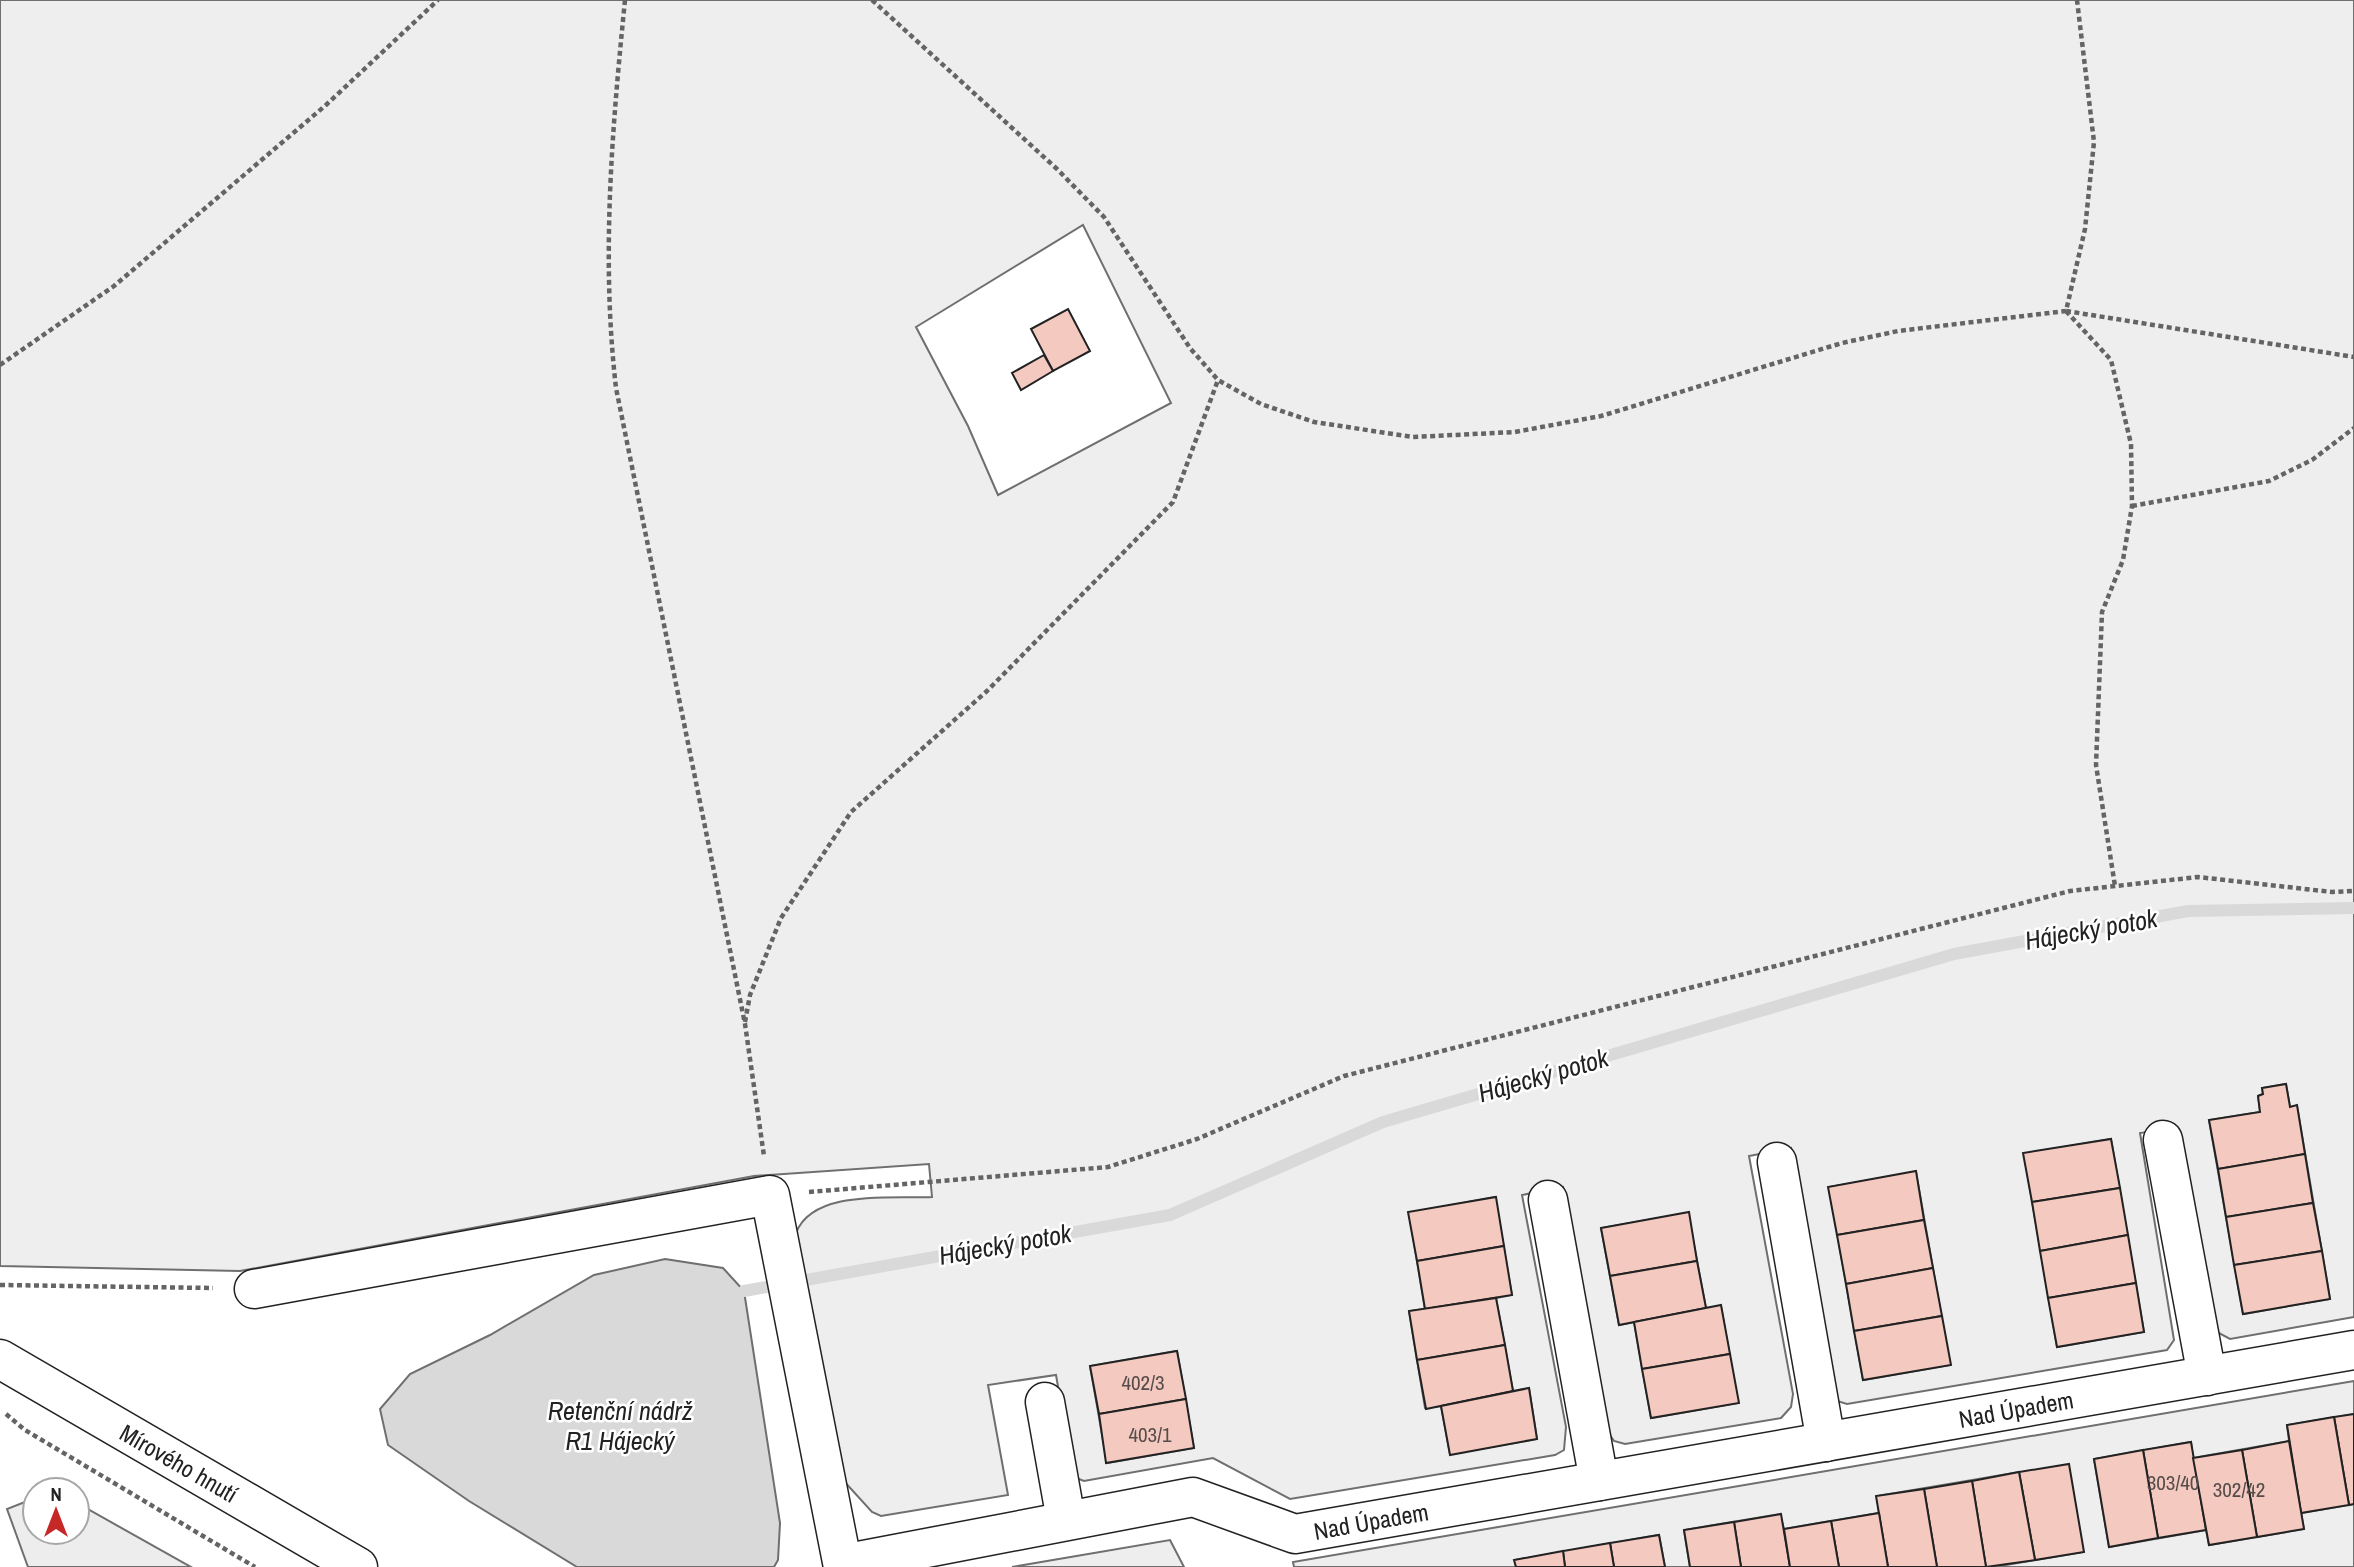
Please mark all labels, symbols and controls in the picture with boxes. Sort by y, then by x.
water label: Hájecký potok [2022,900,2161,958]
water label: Hájecký potok [1474,1039,1613,1110]
water label: Hájecký potok [936,1215,1075,1273]
house number: 402/3 [1121,1368,1165,1397]
street label: Nad Úpadem [1956,1383,2076,1435]
water label: Retenční nádrž R1 Hájecký [548,1393,693,1458]
street label: Mírového hnutí [114,1416,244,1510]
house number: 403/1 [1128,1420,1172,1449]
house number: 303/40 [2147,1468,2199,1497]
house number: 302/42 [2213,1475,2265,1504]
north arrow [21,1476,91,1546]
text: N [50,1481,62,1507]
street label: Nad Úpadem [1311,1495,1431,1547]

